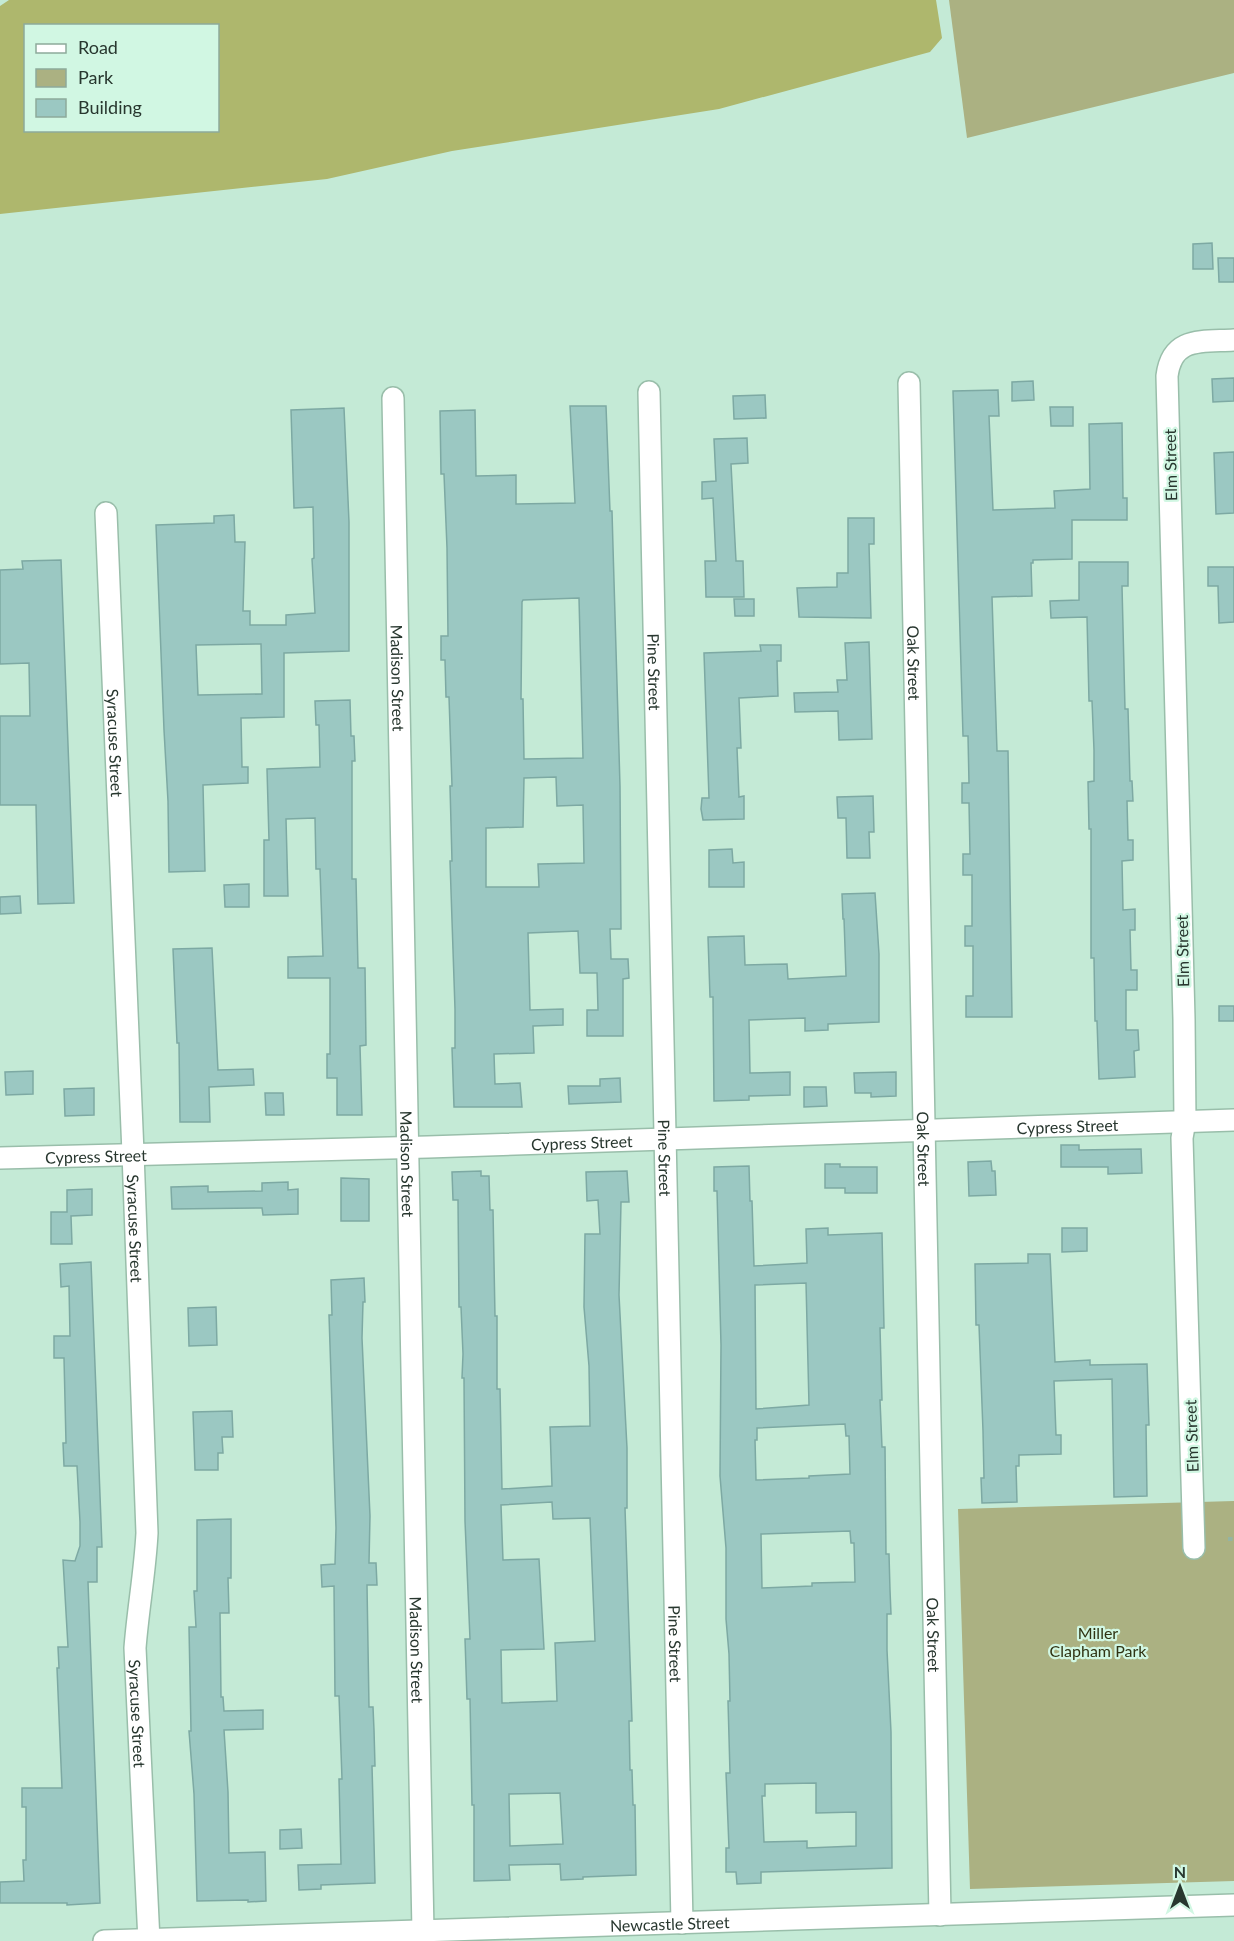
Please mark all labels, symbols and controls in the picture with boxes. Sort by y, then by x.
legend [24,24,219,132]
text: Road [78,36,118,58]
text: Park [78,66,114,88]
text: Building [78,96,142,118]
street label: Elm Street [1160,428,1180,501]
street label: Madison Street [388,624,409,732]
street label: Oak Street [904,625,925,701]
street label: Pine Street [645,633,665,711]
street label: Syracuse Street [104,688,127,798]
street label: Elm Street [1172,914,1192,987]
street label: Madison Street [397,1110,419,1218]
street label: Oak Street [914,1111,935,1187]
street label: Cypress Street [1016,1114,1119,1137]
street label: Pine Street [655,1119,676,1197]
street label: Cypress Street [531,1131,633,1153]
street label: Cypress Street [45,1145,147,1166]
street label: Syracuse Street [124,1174,147,1283]
street label: Elm Street [1180,1399,1202,1472]
street label: Madison Street [407,1596,428,1704]
street label: Oak Street [924,1597,945,1673]
street label: Pine Street [666,1605,686,1683]
park label: Miller Clapham Park [1050,1623,1147,1660]
street label: Syracuse Street [126,1659,150,1768]
north arrow [1150,1857,1210,1917]
text: N [1174,1862,1186,1881]
street label: Newcastle Street [610,1912,730,1934]

